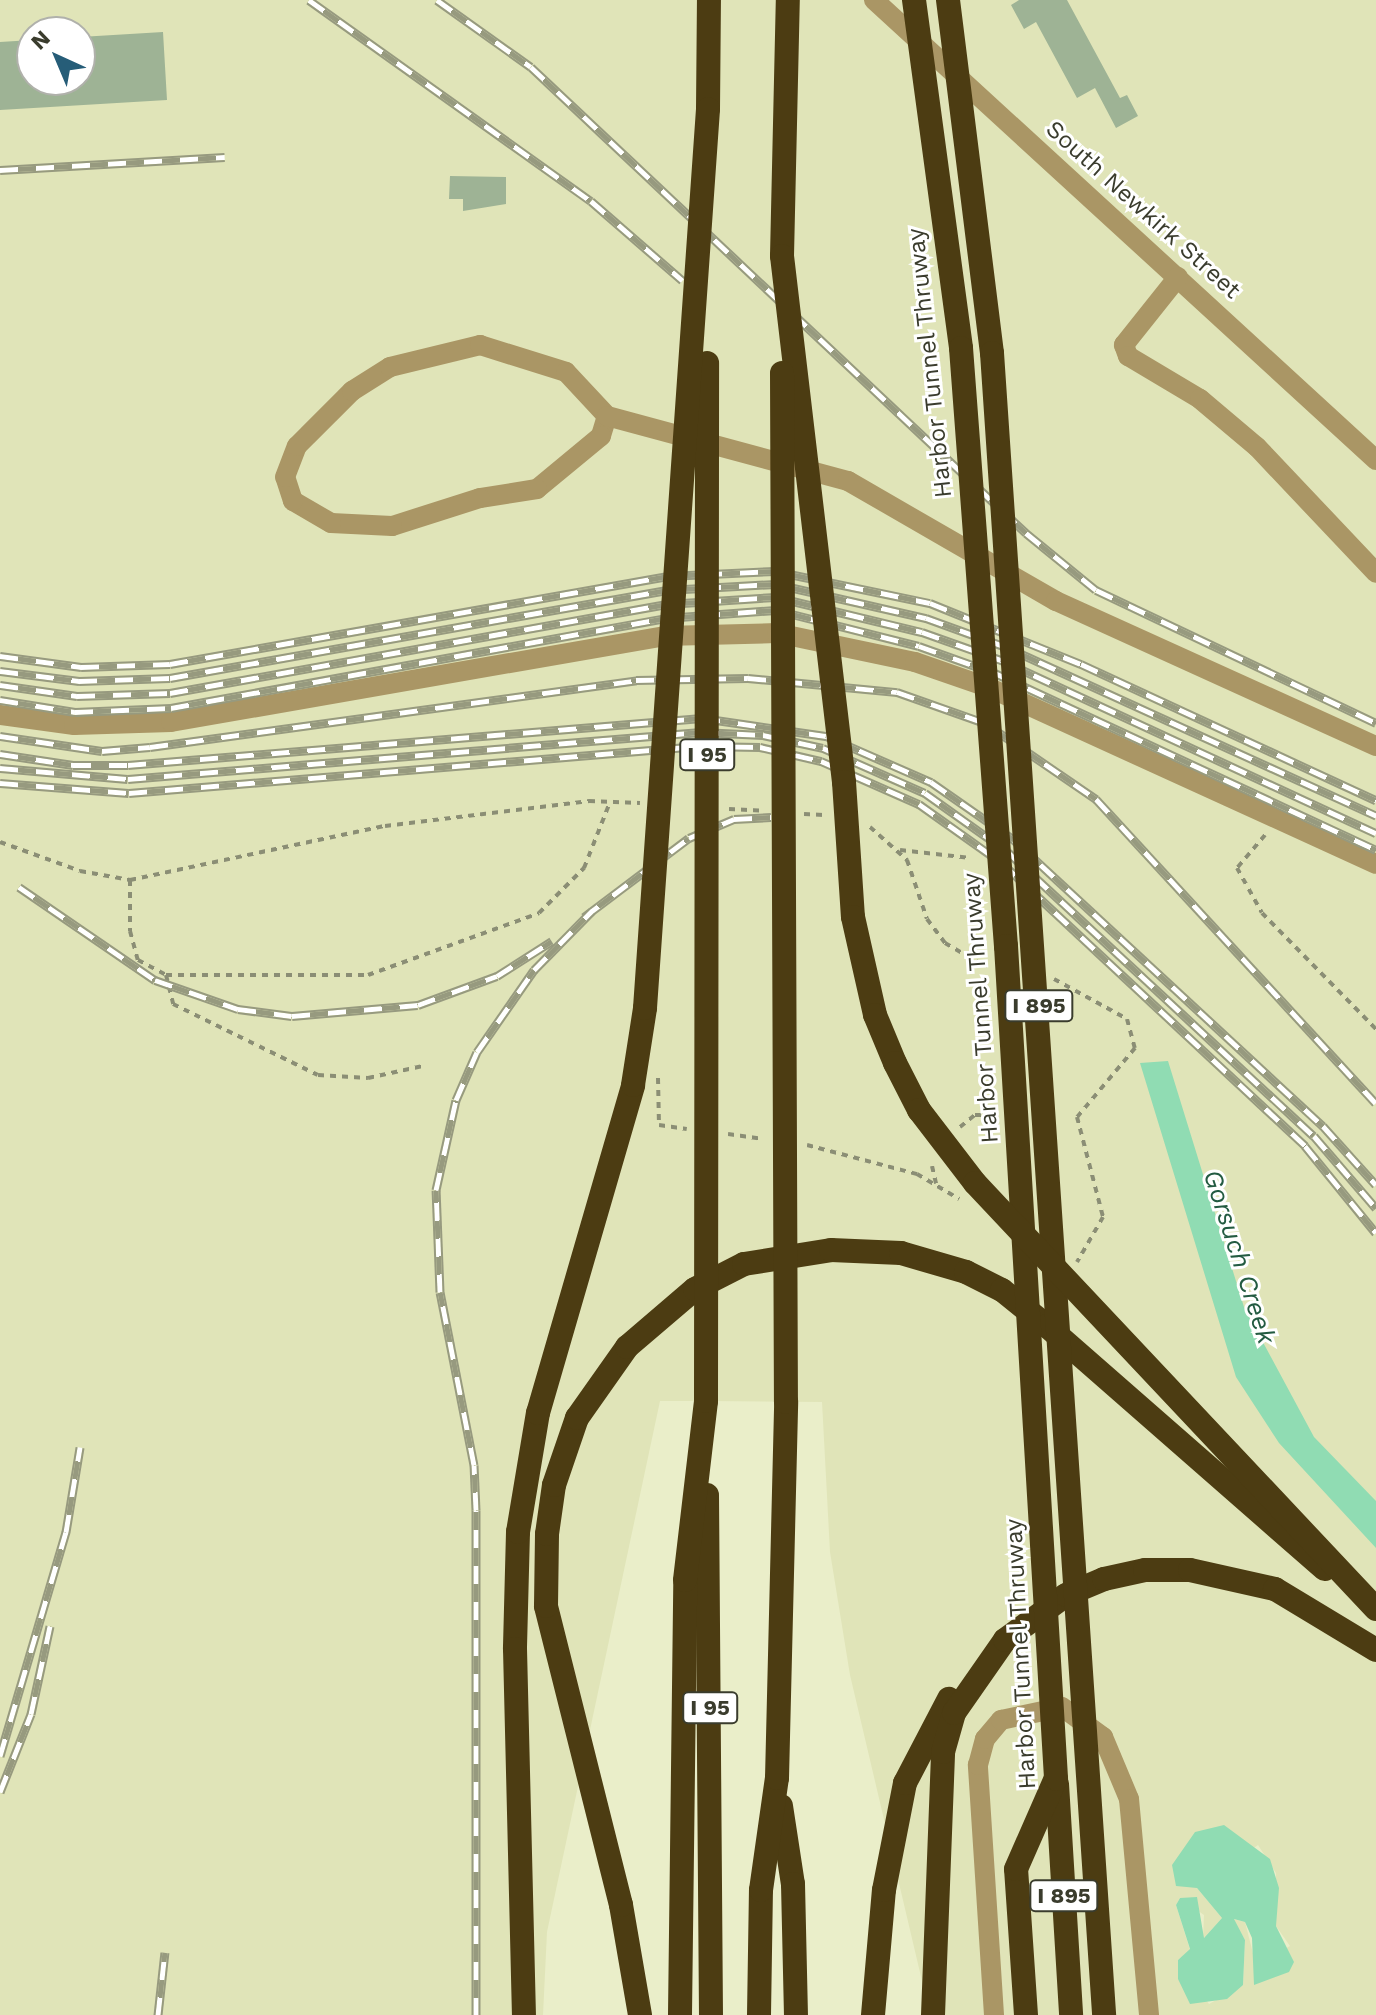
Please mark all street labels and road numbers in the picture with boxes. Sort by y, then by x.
street label: South Newkirk Street [1040,115,1246,305]
street label: Harbor Tunnel Thruway [901,225,959,501]
road number: I 95 [679,737,735,773]
street label: Harbor Tunnel Thruway [957,871,1005,1145]
road number: I 895 [1003,988,1075,1024]
street label: Harbor Tunnel Thruway [999,1517,1043,1791]
road number: I 95 [682,1690,738,1726]
road number: I 895 [1028,1878,1100,1914]

